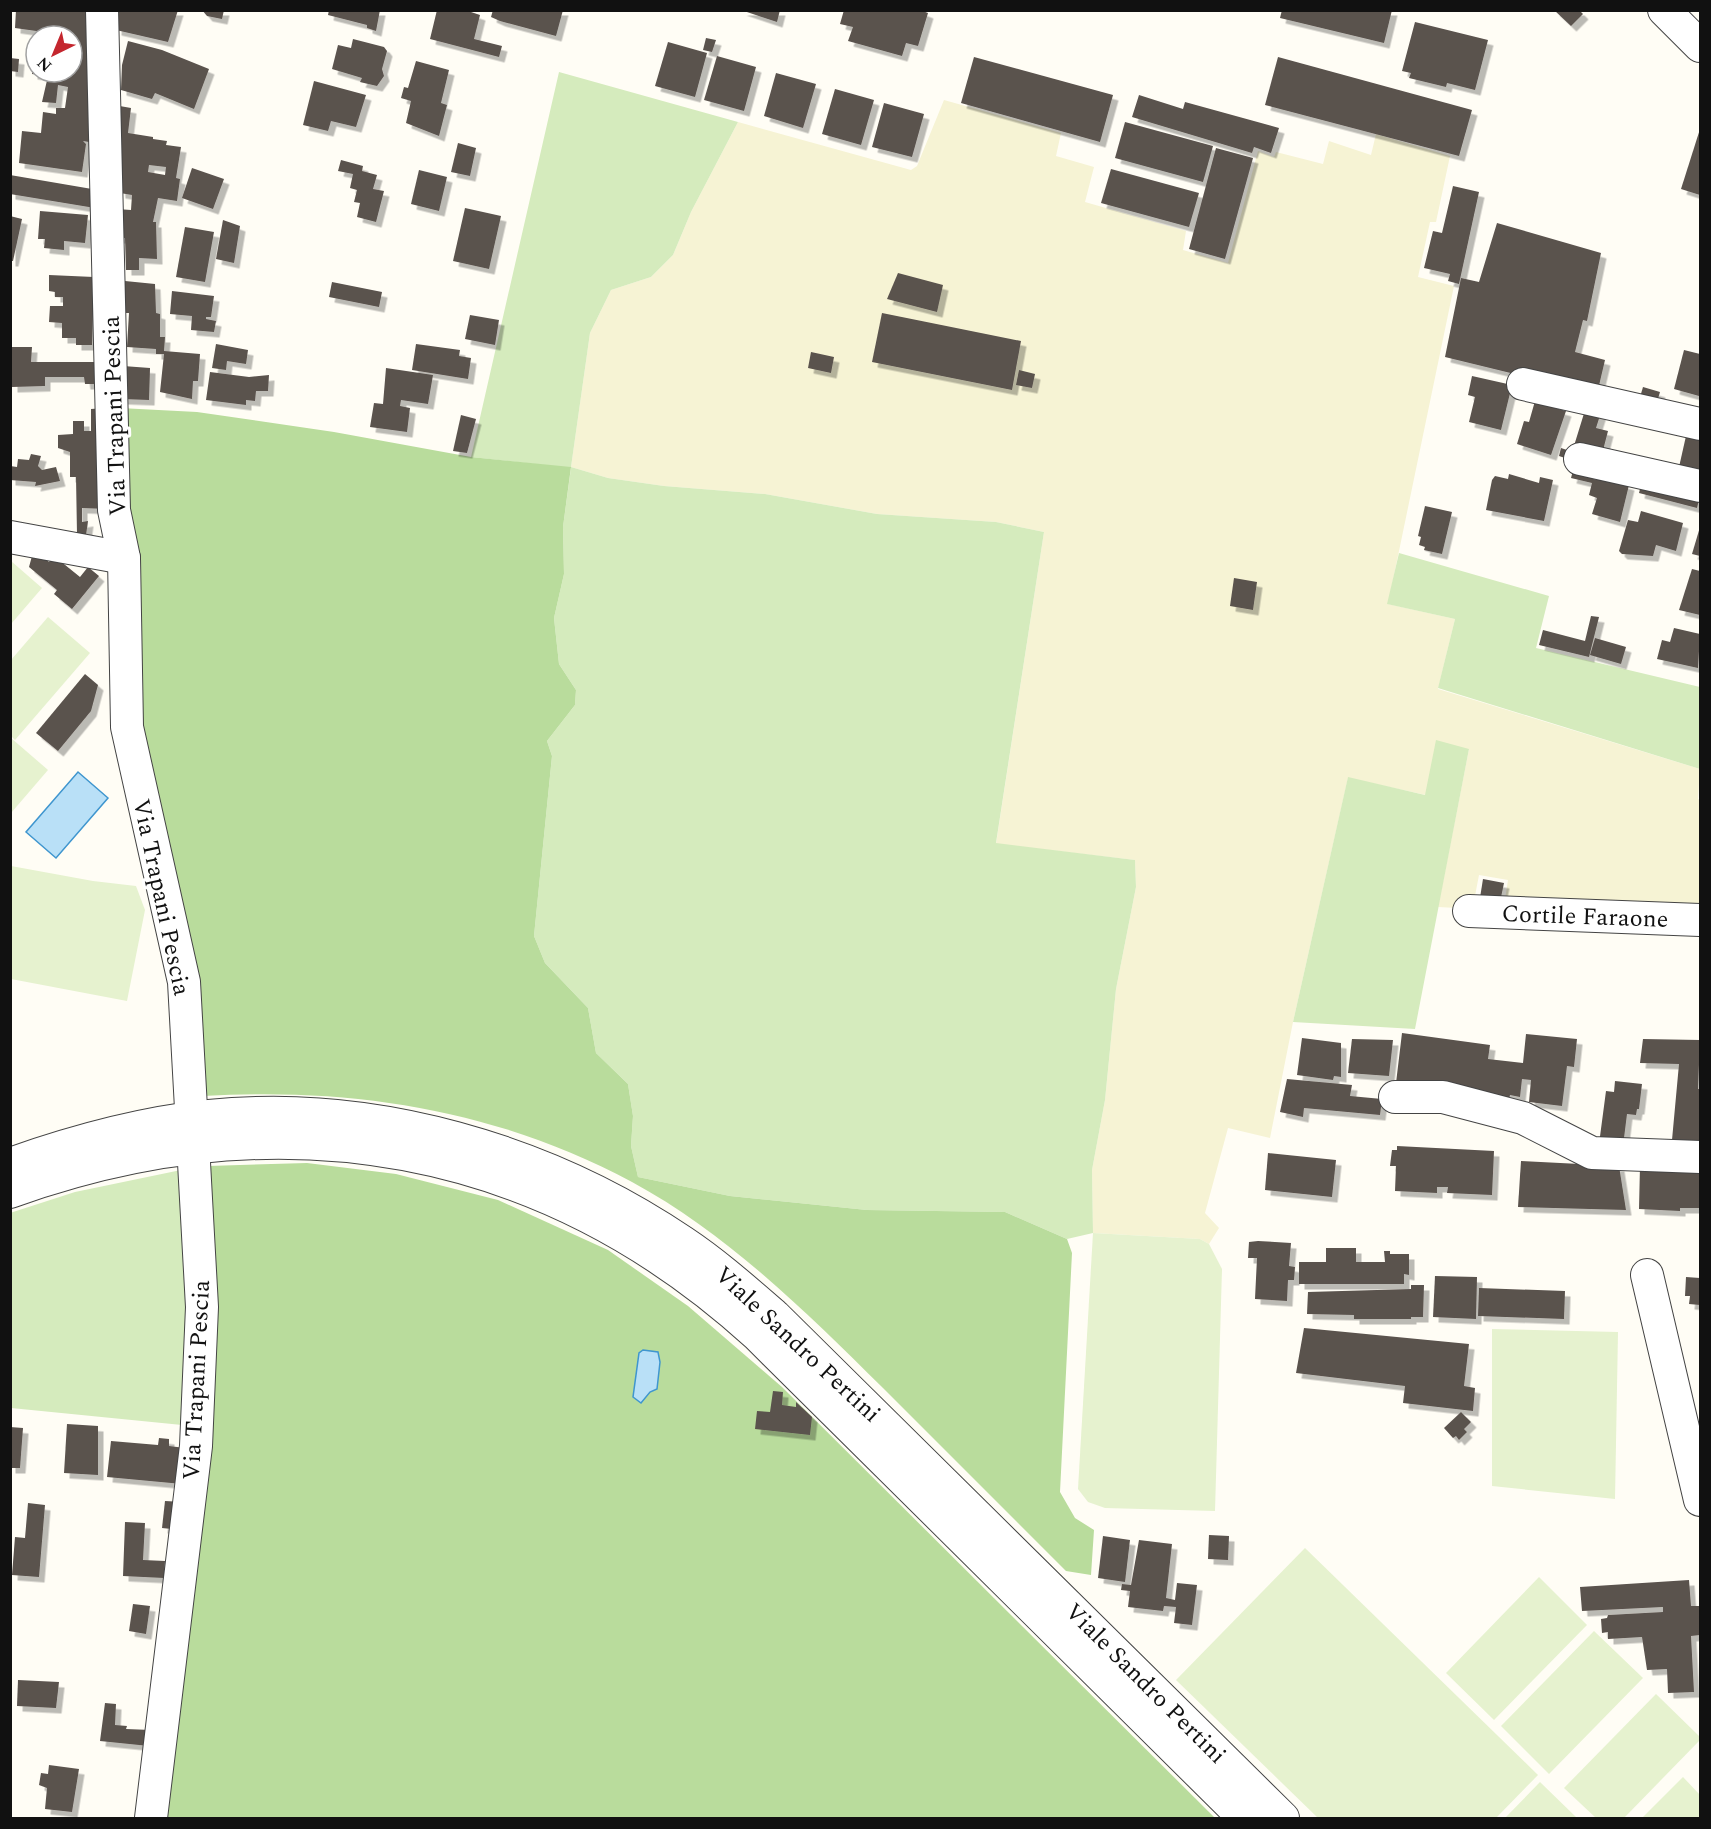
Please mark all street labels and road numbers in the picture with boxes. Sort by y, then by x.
street label: Via Trapani Pescia [94,315,136,517]
street label: Via Trapani Pescia [123,795,200,999]
street label: Cortile Faraone [1501,896,1669,938]
street label: Viale Sandro Pertini [706,1258,888,1431]
street label: Via Trapani Pescia [174,1279,220,1481]
street label: Viale Sandro Pertini [1056,1595,1234,1773]

